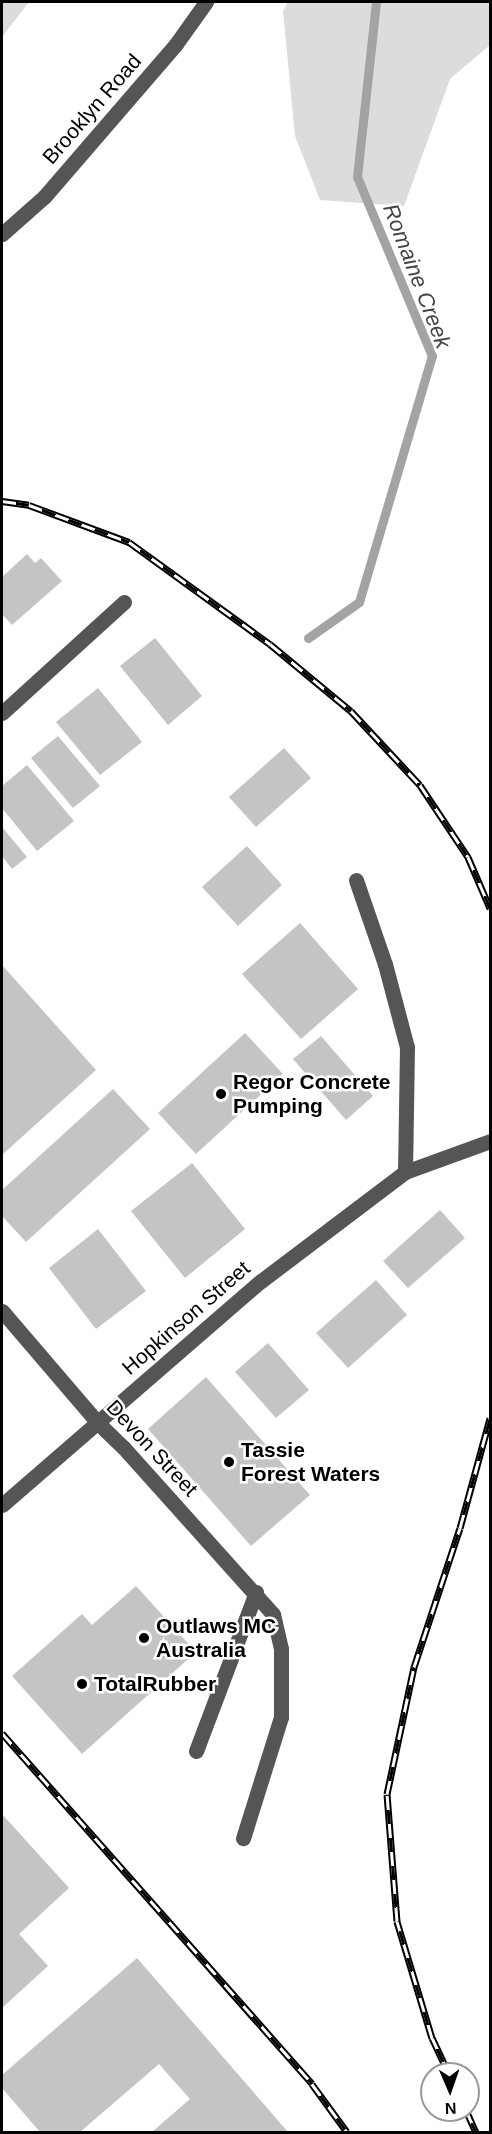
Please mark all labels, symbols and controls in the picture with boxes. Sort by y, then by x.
street label: Brooklyn Road [37,49,147,169]
water label: Romaine Creek [377,200,457,352]
place label: Regor Concrete Pumping [233,1069,391,1119]
marker: Regor Concrete Pumping [214,1087,228,1101]
street label: Hopkinson Street [117,1256,255,1380]
street label: Devon Street [101,1395,203,1501]
place label: Tassie Forest Waters [241,1437,380,1487]
marker: Tassie Forest Waters [222,1455,236,1469]
place label: Outlaws MC Australia [156,1613,276,1663]
marker: Outlaws MC Australia [137,1631,151,1645]
place label: TotalRubber [94,1671,216,1697]
marker: TotalRubber [75,1677,89,1691]
north arrow [420,2062,480,2122]
text: N [445,2100,457,2117]

